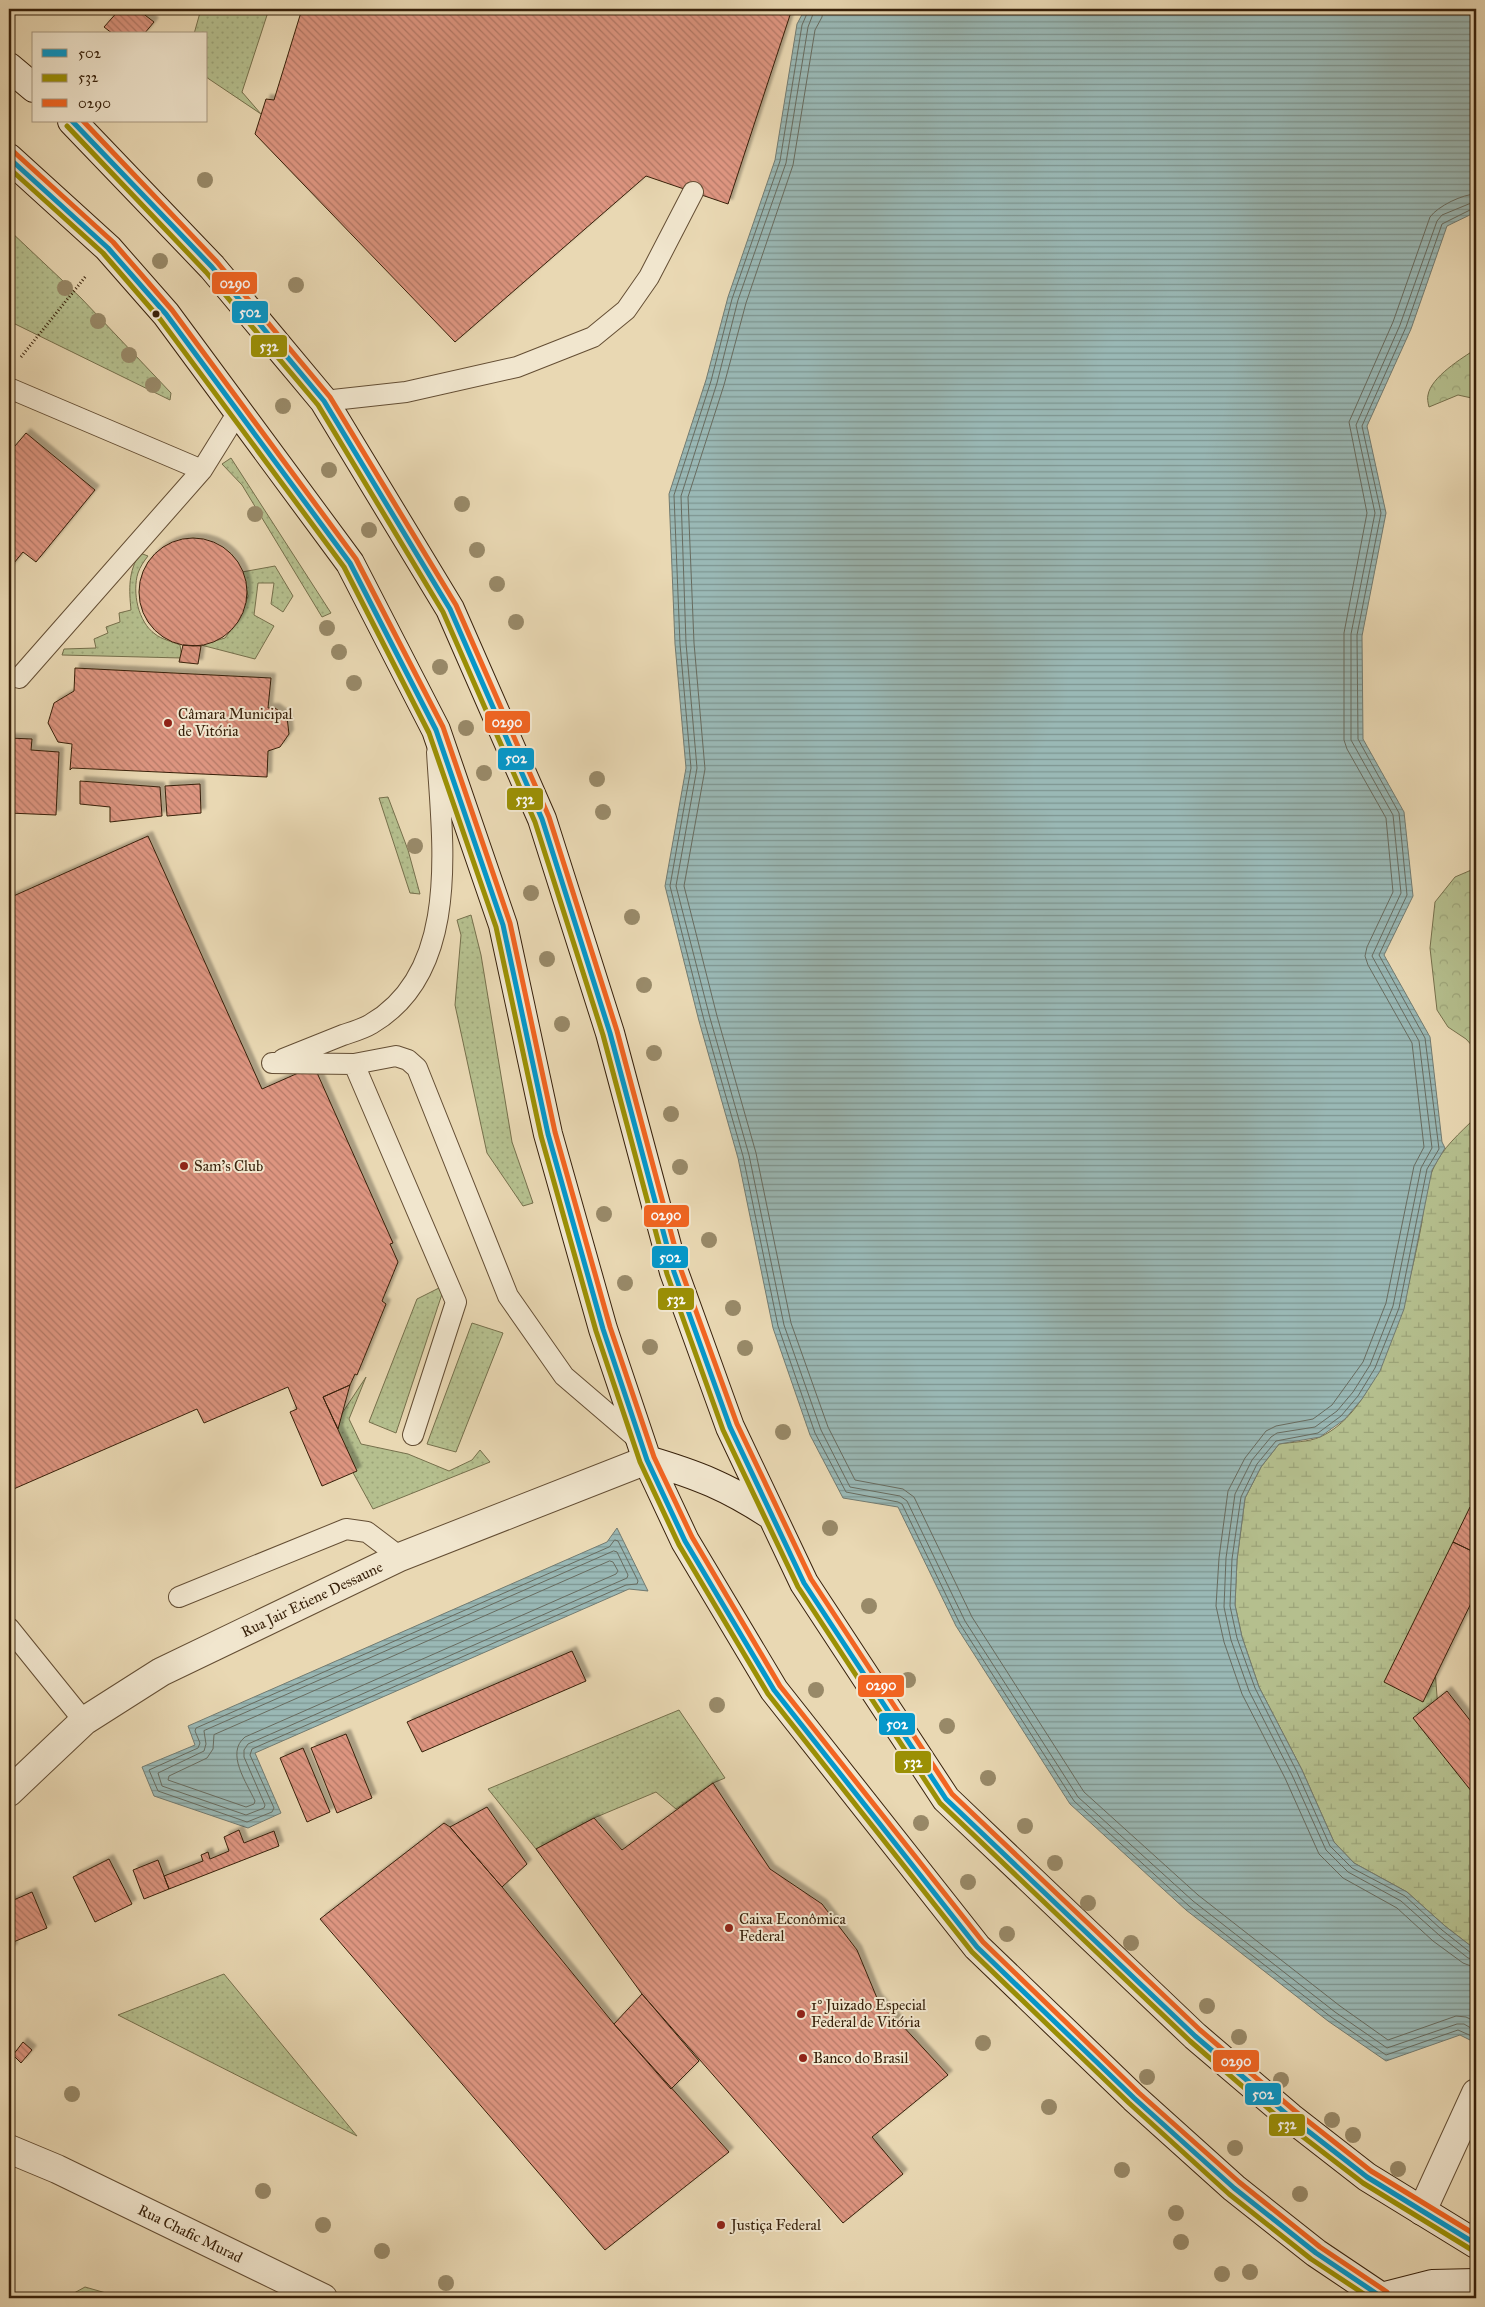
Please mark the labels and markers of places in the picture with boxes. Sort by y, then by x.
unlabelled marker [151,309,161,319]
place label: Câmara Municipal de Vitória [178,705,293,740]
marker: Câmara Municipal de Vitória [162,717,174,729]
place label: Sam's Club [194,1157,263,1175]
marker: Sam's Club [178,1160,190,1172]
place label: Caixa Econômica Federal [739,1910,846,1945]
marker: Caixa Econômica Federal [723,1922,735,1934]
place label: 1º Juizado Especial Federal de Vitória [811,1996,927,2031]
marker: 1º Juizado Especial Federal de Vitória [795,2008,807,2020]
place label: Banco do Brasil [813,2049,909,2067]
marker: Banco do Brasil [797,2052,809,2064]
place label: Justiça Federal [729,2216,822,2235]
marker: Justiça Federal [715,2219,727,2231]

